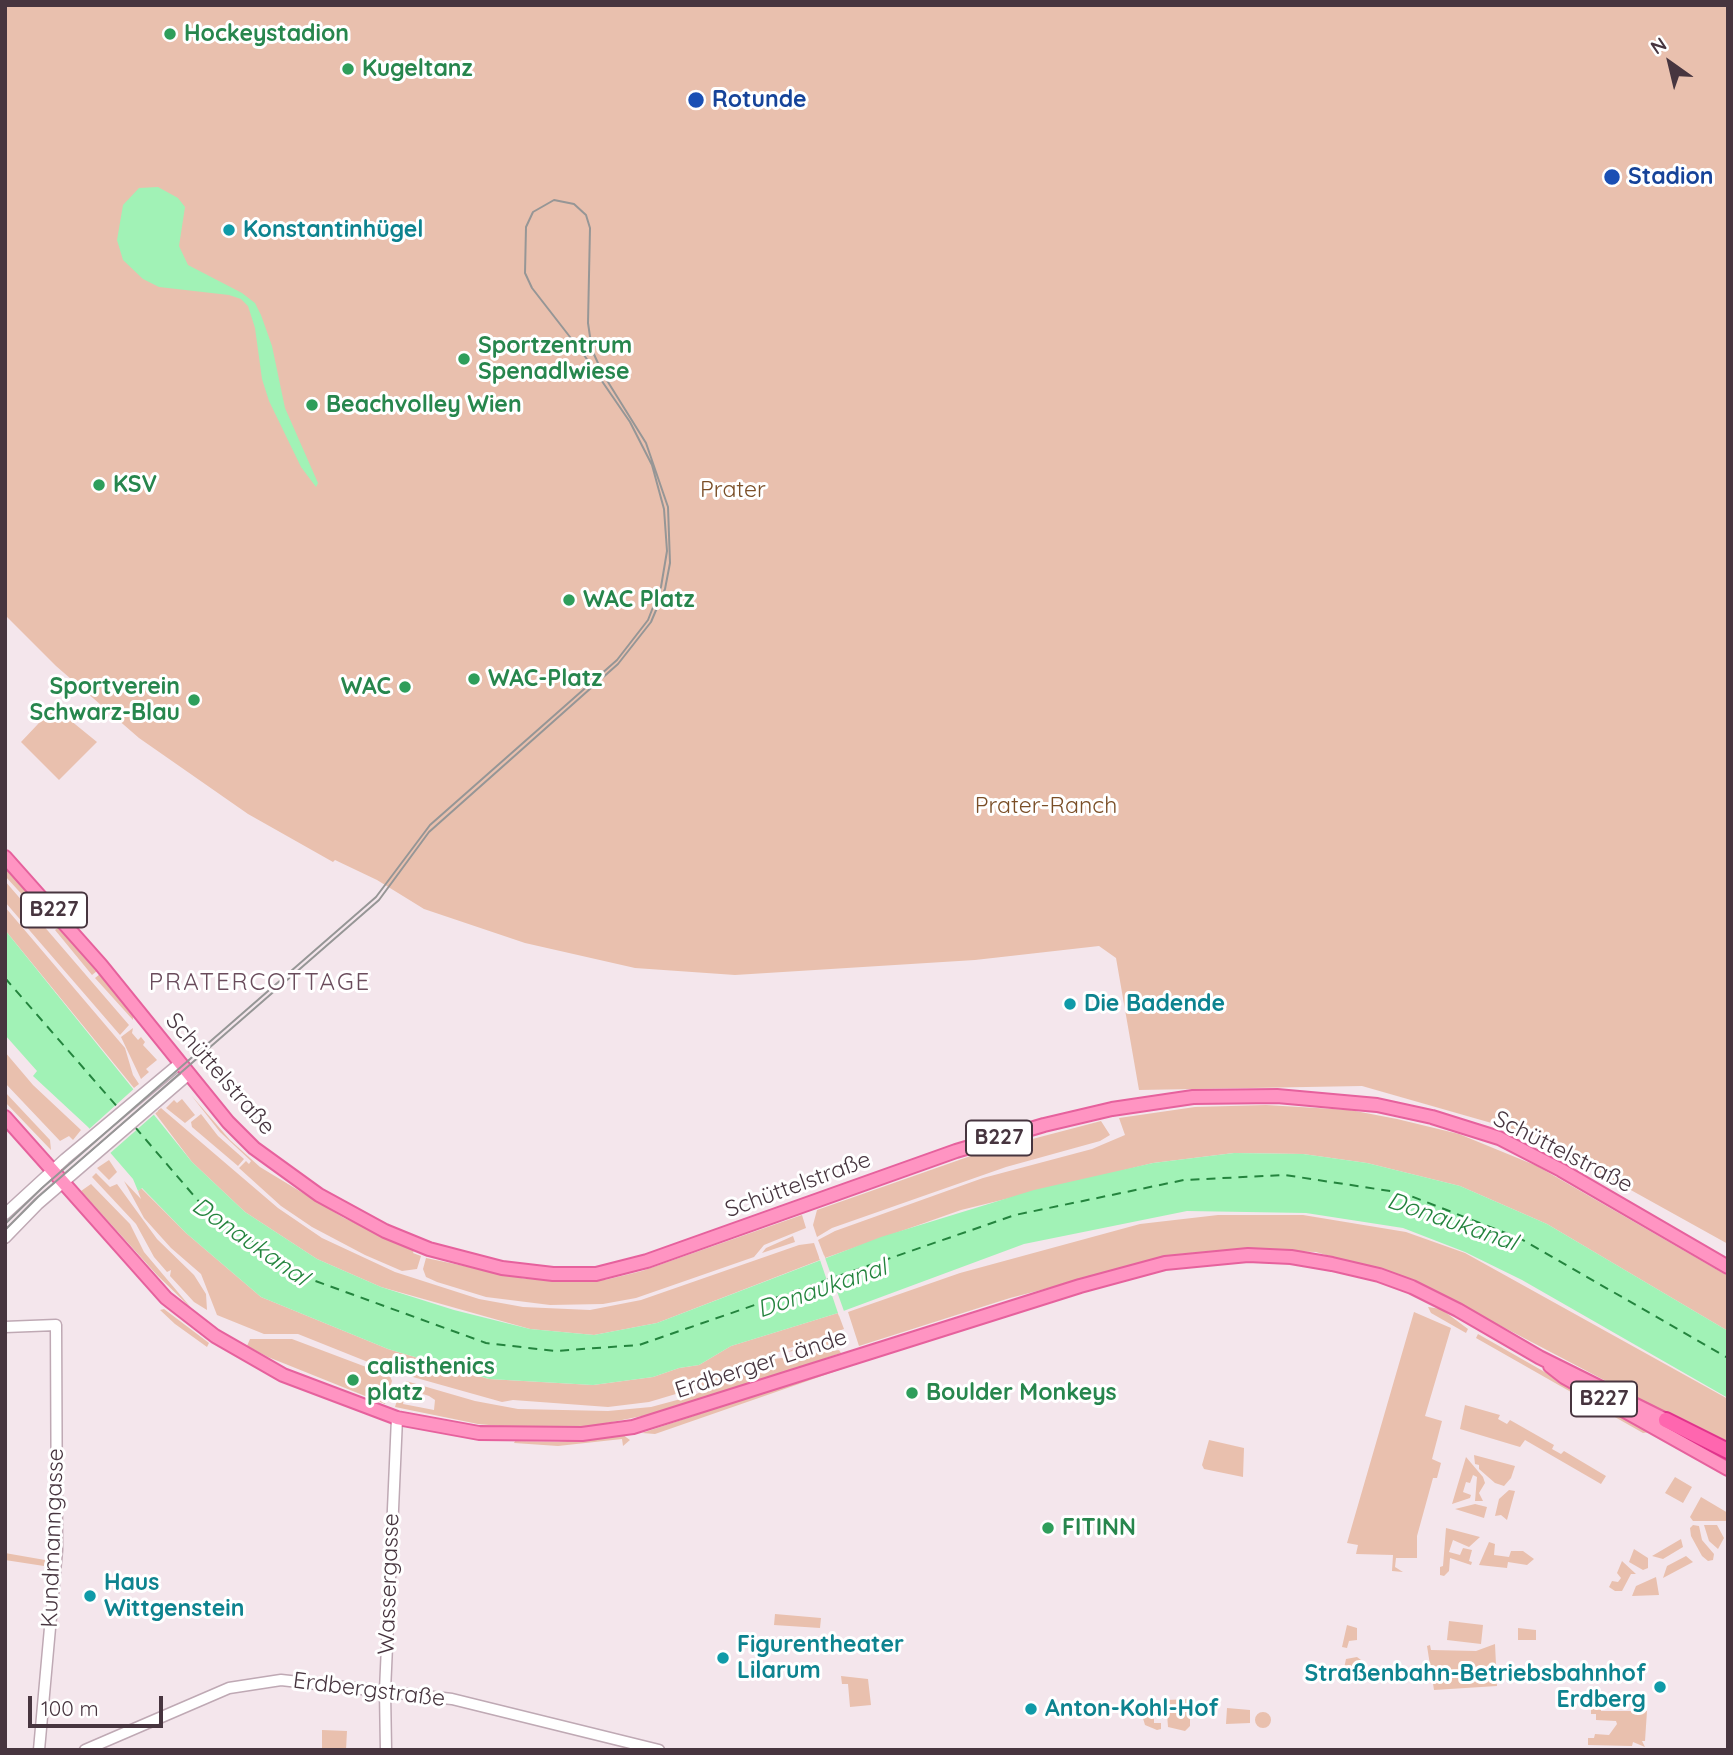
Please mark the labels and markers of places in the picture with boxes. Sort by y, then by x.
place label: Hockeystadion [184,20,349,48]
marker: Hockeystadion [162,26,178,42]
place label: Kugeltanz [362,55,473,83]
marker: Kugeltanz [340,61,356,77]
place label: Rotunde [712,86,807,114]
marker: Rotunde [686,90,706,110]
place label: Stadion [1628,163,1714,191]
marker: Stadion [1602,167,1622,187]
place label: Konstantinhügel [243,216,424,244]
marker: Konstantinhügel [221,222,237,238]
place label: Sportzentrum Spenadlwiese [478,332,632,386]
marker: Sportzentrum Spenadlwiese [456,351,472,367]
place label: Beachvolley Wien [326,391,522,419]
marker: Beachvolley Wien [304,397,320,413]
place label: KSV [113,471,157,499]
marker: KSV [91,477,107,493]
place label: WAC Platz [583,586,695,614]
marker: WAC Platz [561,592,577,608]
place label: WAC-Platz [488,665,602,693]
marker: WAC-Platz [466,671,482,687]
place label: Sportverein Schwarz-Blau [29,673,180,727]
place label: WAC [341,673,391,701]
marker: WAC [397,679,413,695]
marker: Sportverein Schwarz-Blau [186,692,202,708]
place label: Die Badende [1084,990,1225,1018]
marker: Die Badende [1062,996,1078,1012]
place label: calisthenics platz [367,1353,495,1407]
marker: calisthenics platz [345,1372,361,1388]
place label: Boulder Monkeys [926,1379,1117,1407]
marker: Boulder Monkeys [904,1385,920,1401]
place label: FITINN [1062,1514,1136,1542]
marker: FITINN [1040,1520,1056,1536]
place label: Haus Wittgenstein [104,1569,244,1623]
marker: Haus Wittgenstein [82,1588,98,1604]
place label: Figurentheater Lilarum [737,1631,904,1685]
marker: Figurentheater Lilarum [715,1650,731,1666]
place label: Straßenbahn-Betriebsbahnhof Erdberg [1304,1660,1646,1714]
marker: Straßenbahn-Betriebsbahnhof Erdberg [1652,1679,1668,1695]
place label: Anton-Kohl-Hof [1045,1695,1219,1723]
marker: Anton-Kohl-Hof [1023,1701,1039,1717]

